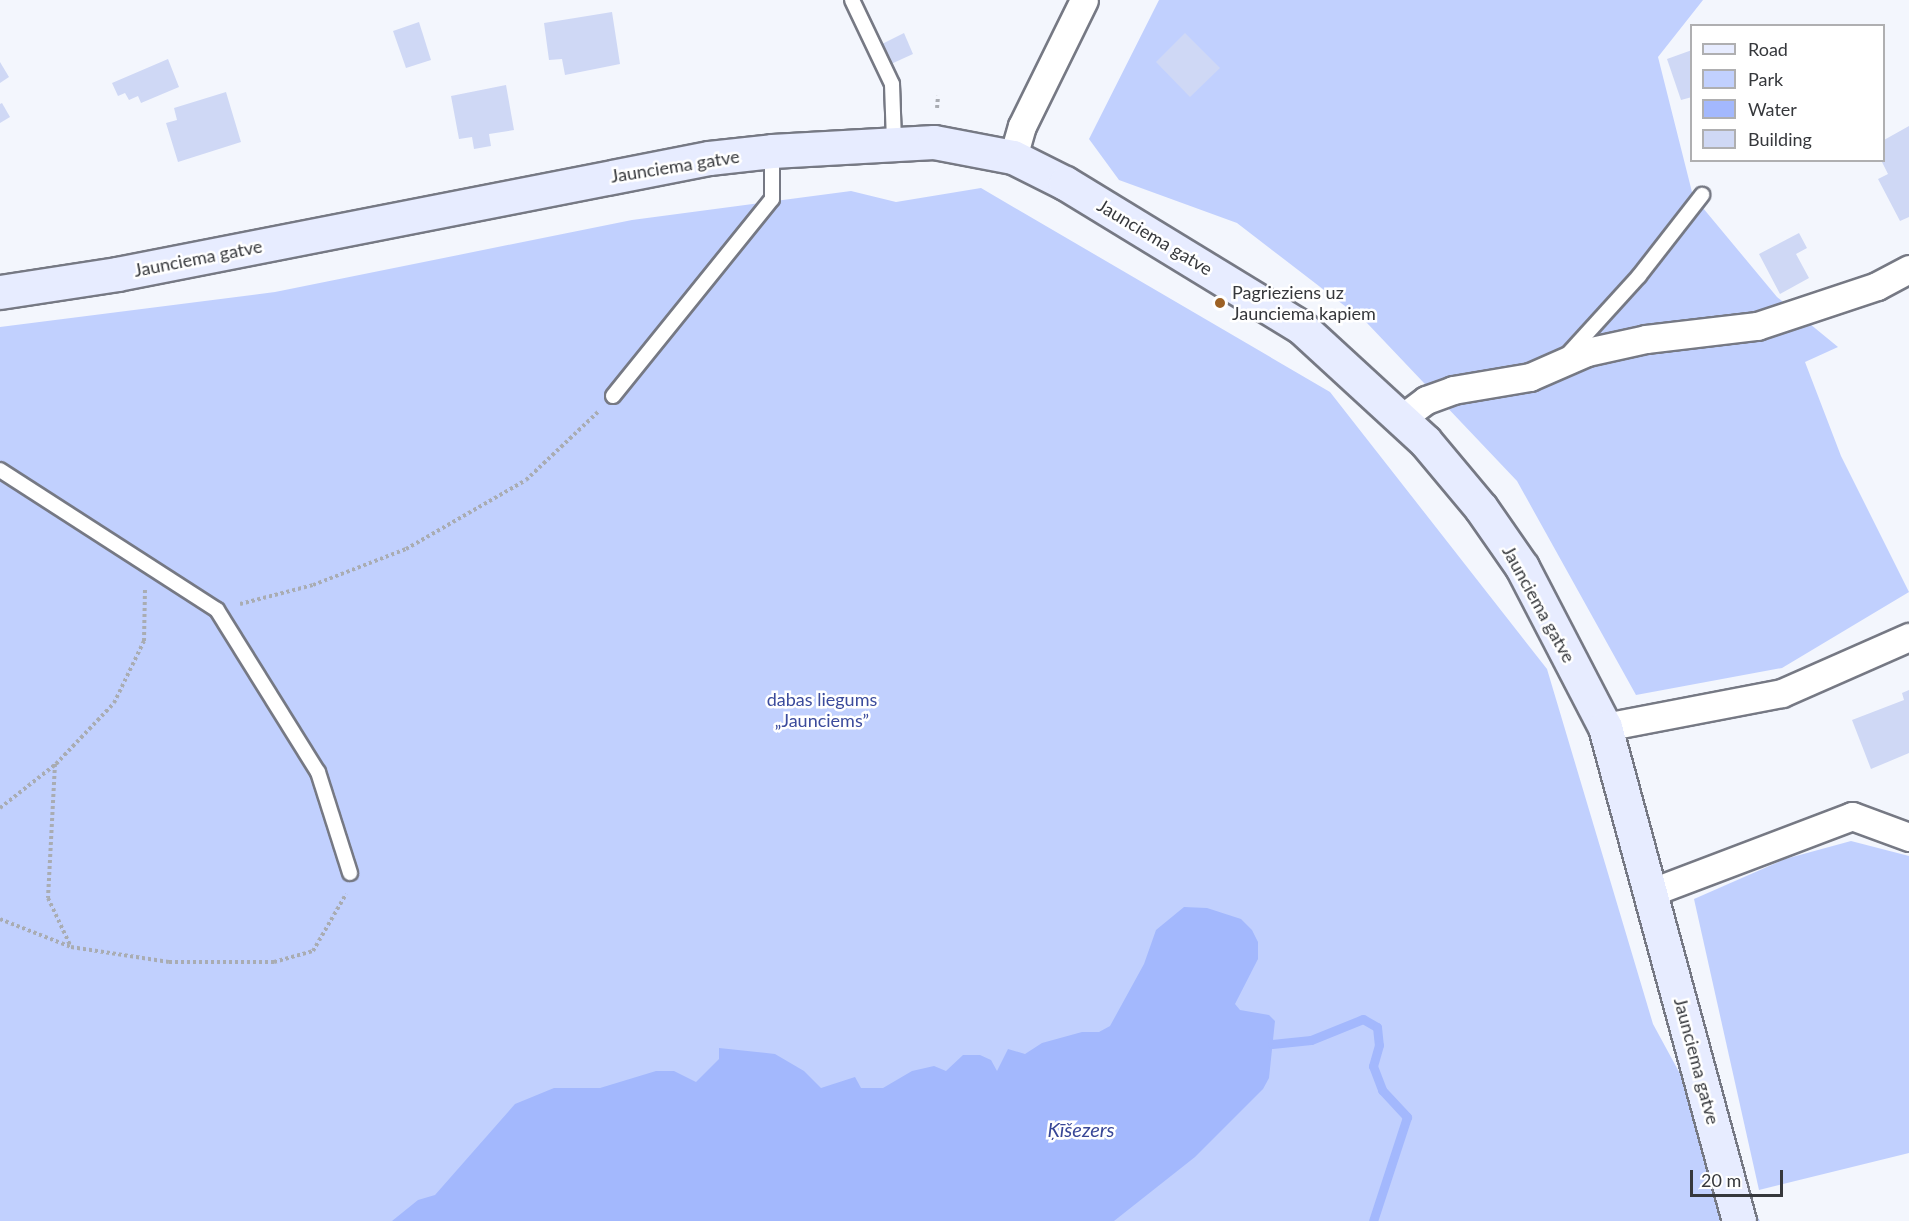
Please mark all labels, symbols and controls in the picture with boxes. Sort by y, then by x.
legend [1690,24,1885,162]
text: Road [1748,38,1788,60]
text: Park [1748,68,1783,90]
text: Water [1748,98,1797,120]
text: Building [1748,128,1812,150]
street label: Jaunciema gatve [609,145,741,187]
street label: Jaunciema gatve [1094,194,1216,280]
street label: Jaunciema gatve [132,235,264,281]
place label: Pagrieziens uz Jaunciema kapiem [1232,282,1376,324]
marker: Pagrieziens uz Jaunciema kapiem [1213,296,1227,310]
street label: Jaunciema gatve [1498,542,1580,666]
park label: dabas liegums „Jaunciems” [767,689,877,732]
street label: Jaunciema gatve [1670,995,1724,1127]
water label: Ķīšezers [1047,1117,1115,1141]
scale bar [1693,1158,1786,1196]
text: 20 m [1701,1169,1741,1191]

